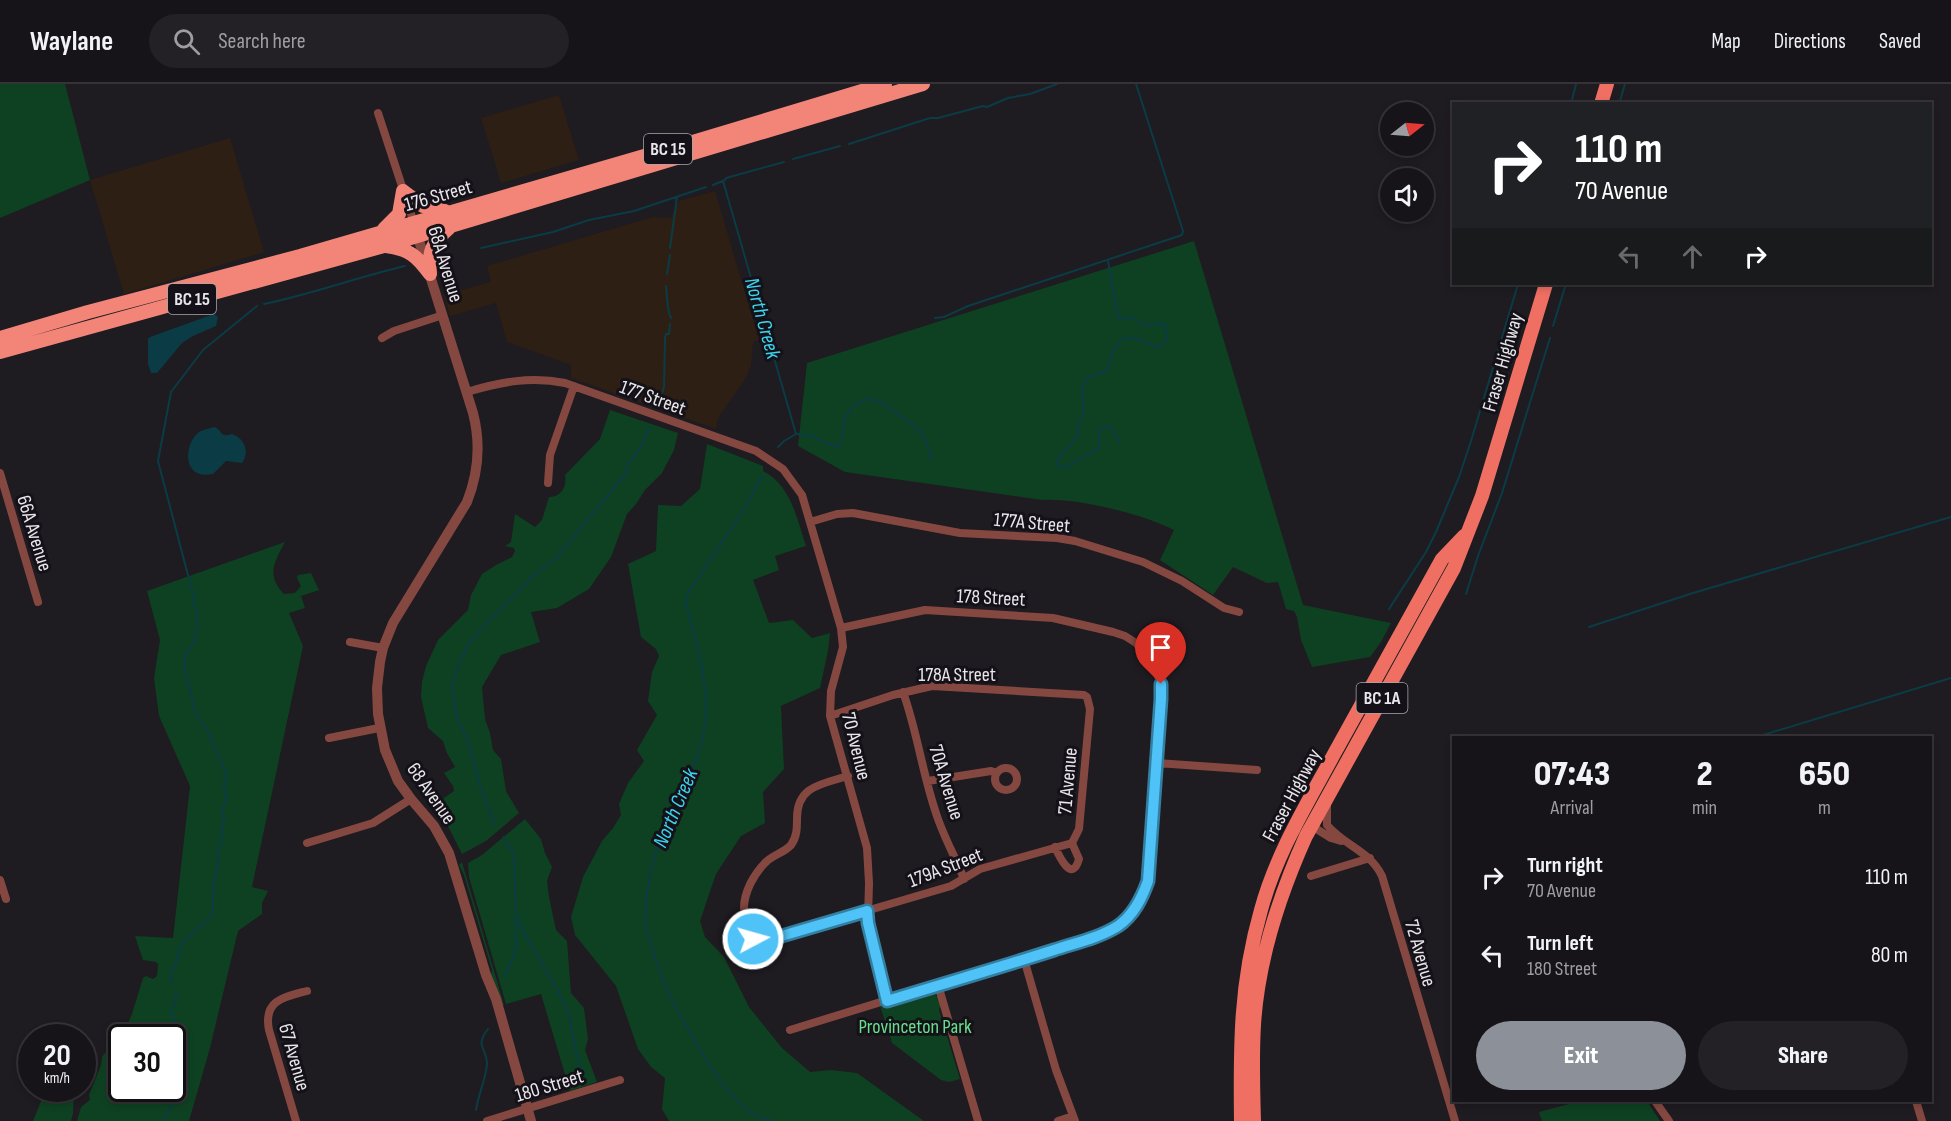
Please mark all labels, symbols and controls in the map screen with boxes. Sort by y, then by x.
search box [149,14,569,68]
text: Waylane [30,25,113,58]
icon: search [170,25,203,58]
text: Search here [218,28,306,55]
text: Map [1711,29,1741,54]
text: Directions [1774,29,1846,54]
text: Saved [1879,29,1921,54]
north arrow [1380,102,1434,156]
map controls [1380,102,1434,222]
text: 110 m [1575,124,1662,175]
icon: right [1476,126,1554,204]
road number: BC 15 [644,134,692,164]
button: sound [1380,168,1434,222]
street label: 176 Street [402,175,475,217]
text: 70 Avenue [1575,175,1668,207]
street label: 68A Avenue [422,223,468,305]
icon: left [1613,240,1646,273]
icon: ahead [1676,240,1709,273]
icon: right [1739,240,1772,273]
water label: North Creek [739,275,786,363]
road number: BC 15 [168,284,216,314]
street label: Fraser Highway [1477,310,1529,414]
street label: 177 Street [616,375,689,421]
street label: 66A Avenue [11,492,57,574]
street label: 177A Street [993,508,1071,538]
street label: 178 Street [956,584,1026,612]
pin [1135,622,1186,684]
icon: arrive [1144,631,1177,664]
street label: 178A Street [918,663,996,687]
road number: BC 1A [1356,683,1408,713]
street label: 70 Avenue [836,710,876,783]
street label: 70A Avenue [923,742,969,823]
street label: Fraser Highway [1257,745,1326,846]
street label: 71 Avenue [1053,747,1083,816]
text: 07:43 [1534,753,1610,796]
text: 2 [1696,753,1713,796]
text: 650 [1799,753,1850,796]
street label: 68 Avenue [401,758,461,829]
water label: North Creek [648,764,704,851]
text: Arrival [1550,796,1593,820]
text: min [1692,796,1717,820]
text: m [1818,796,1831,820]
street label: 179A Street [905,843,986,893]
text: Turn right [1527,852,1603,879]
icon: right [1476,861,1509,894]
text: 110 m [1865,864,1908,891]
text: 70 Avenue [1527,879,1596,903]
position arrow [721,907,785,971]
street label: 72 Avenue [1399,917,1441,989]
text: Turn left [1527,930,1593,957]
icon: left [1476,939,1509,972]
text: 80 m [1871,942,1908,969]
text: 180 Street [1527,957,1597,981]
park label: Provinceton Park [858,1015,972,1039]
street label: 67 Avenue [273,1021,315,1094]
button: Exit [1476,1021,1686,1090]
button: Share [1698,1021,1908,1090]
speed limit sign: 30 [108,1024,186,1102]
text: 20 [43,1038,71,1074]
street label: 180 Street [512,1064,586,1108]
text: km/h [44,1069,70,1088]

